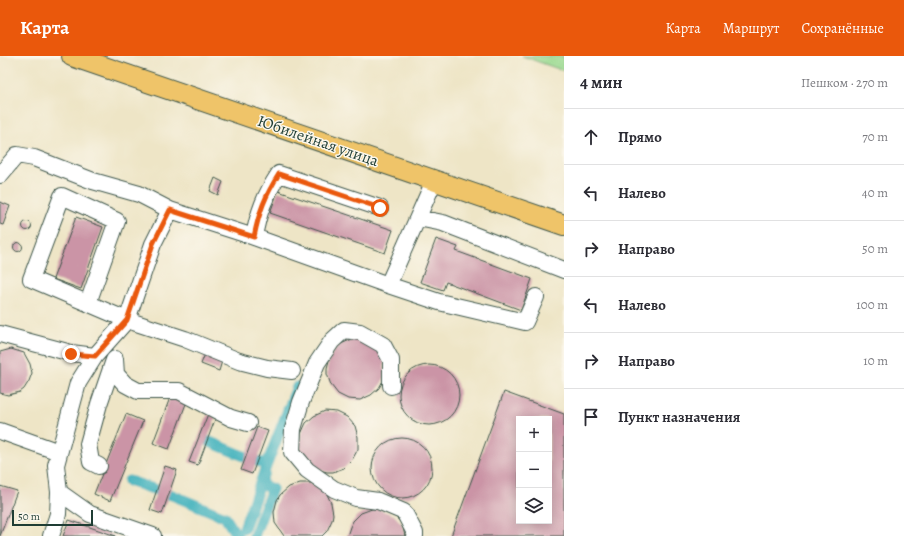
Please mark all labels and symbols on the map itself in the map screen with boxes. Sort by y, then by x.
street label: Юбилейная улица [254,110,382,172]
route start [371,199,389,217]
route end [62,345,80,363]
scale bar [12,508,93,527]

